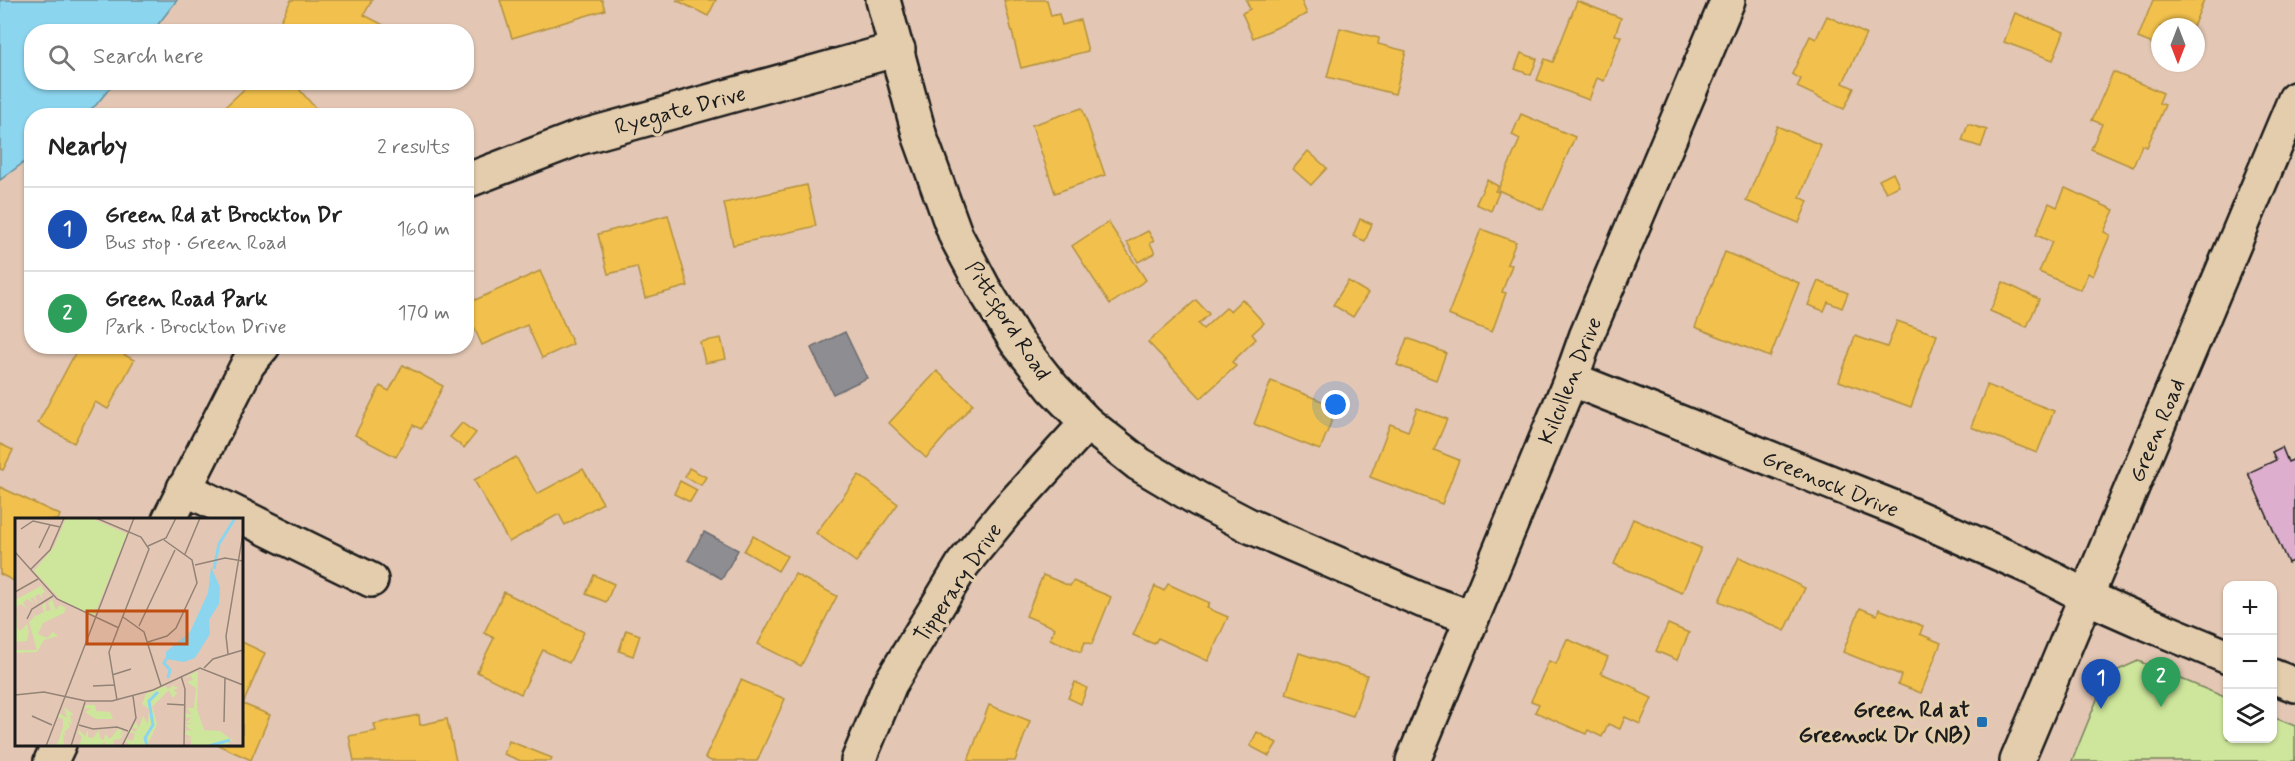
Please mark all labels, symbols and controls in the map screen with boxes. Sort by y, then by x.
north arrow [2151,18,2205,72]
search box [24,24,474,90]
icon: search [45,41,78,74]
text: Search here [93,43,204,71]
street label: Ryegate Drive [612,80,750,145]
text: Nearby [48,130,127,164]
text: 2 results [377,134,450,161]
text: Green Rd at Brockton Dr [105,202,342,230]
text: 1 [63,216,72,243]
text: 160 m [397,216,450,243]
text: Bus stop · Green Road [105,230,286,257]
street label: Pittsford Road [957,256,1056,387]
text: Green Road Park [105,286,268,314]
text: 2 [63,300,72,327]
text: 170 m [398,300,450,327]
street label: Kilcullen Drive [1533,313,1609,449]
text: Park · Brockton Drive [105,314,287,341]
street label: Green Road [2123,375,2192,487]
your location [1321,390,1350,419]
street label: Greenock Drive [1758,445,1903,525]
inset map [15,518,243,746]
street label: Tipperary Drive [908,518,1009,648]
map controls [2223,581,2277,743]
button: + [2223,581,2277,635]
button: − [2223,635,2277,689]
pin: 2 [2142,658,2180,707]
pin: 1 [2082,660,2120,709]
button: layers [2223,689,2277,743]
place label: Green Rd at Greenock Dr (NB) [1799,697,1971,750]
marker: Green Rd at Greenock Dr (NB) [1975,715,1989,729]

